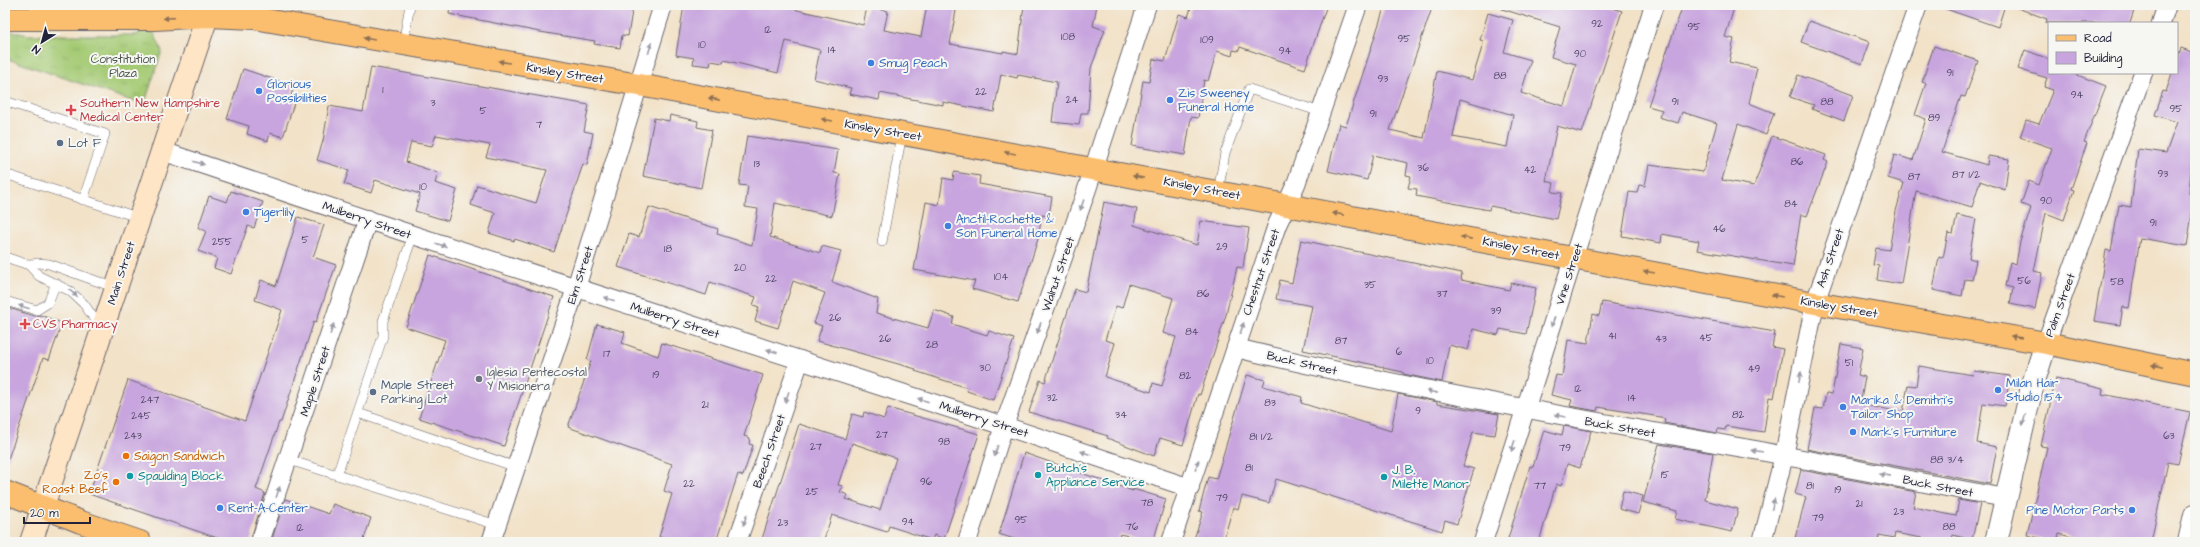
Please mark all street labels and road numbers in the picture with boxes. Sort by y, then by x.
street label: Kinsley Street [525,59,605,89]
street label: Kinsley Street [843,115,923,147]
street label: Kinsley Street [1162,173,1242,205]
street label: Mulberry Street [320,197,414,245]
street label: Chestnut Street [1239,226,1284,318]
street label: Ash Street [1812,226,1849,290]
street label: Kinsley Street [1481,233,1561,265]
street label: Walnut Street [1038,234,1079,314]
street label: Main Street [103,239,140,307]
street label: Vine Street [1552,241,1587,307]
street label: Elm Street [563,244,598,306]
street label: Palm Street [2041,271,2080,339]
street label: Kinsley Street [1799,292,1879,324]
street label: Mulberry Street [628,298,722,344]
street label: Maple Street [296,344,335,418]
street label: Buck Street [1265,347,1339,380]
street label: Mulberry Street [937,397,1031,443]
street label: Beech Street [749,412,790,490]
street label: Buck Street [1583,413,1657,442]
street label: Buck Street [1901,471,1975,502]

